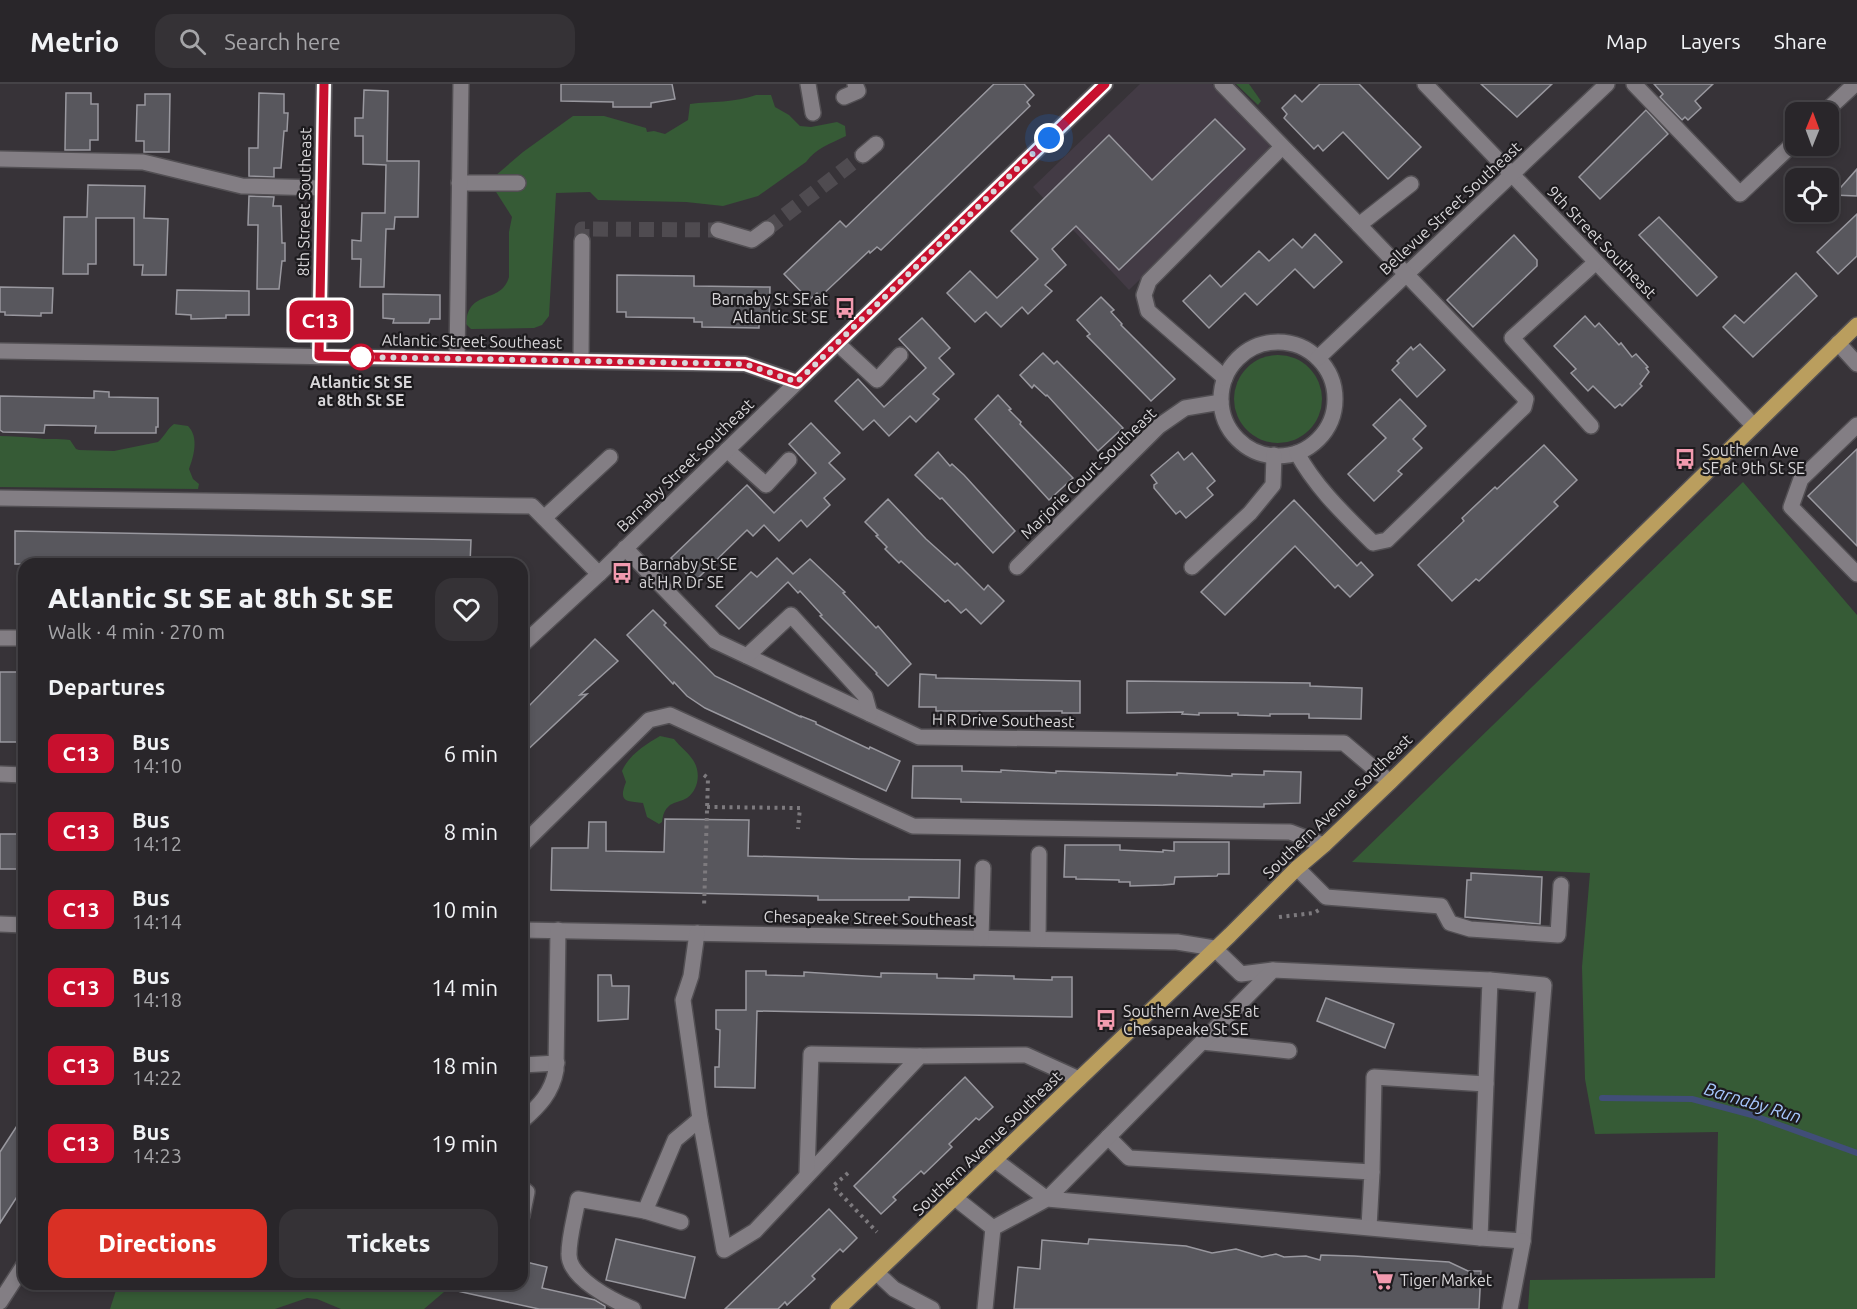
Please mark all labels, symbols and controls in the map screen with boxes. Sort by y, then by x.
search box [155,14,575,68]
icon: search [176,25,209,58]
text: Metrio [30,26,119,57]
text: Search here [224,29,341,54]
text: Map [1606,29,1647,53]
text: Layers [1680,29,1741,53]
text: Share [1774,29,1827,53]
north arrow [1785,102,1839,156]
map controls [1785,102,1839,222]
your location [1034,123,1064,153]
street label: 8th Street Southeast [294,127,314,277]
street label: Bellevue Street Southeast [1376,137,1525,278]
button: locate [1785,168,1839,222]
street label: 9th Street Southeast [1544,182,1661,302]
place label: Barnaby St SE at Atlantic St SE [712,290,829,326]
bus stop icon: Barnaby St SE at Atlantic St SE [833,296,857,320]
line badge: C13 [286,300,354,340]
text: C13 [301,308,339,332]
street label: Atlantic Street Southeast [382,330,563,352]
marker: Atlantic St SE at 8th St SE [348,344,374,370]
place label: Atlantic St SE at 8th St SE [310,373,412,409]
street label: Barnaby Street Southeast [613,394,758,535]
street label: Marjorie Court Southeast [1017,403,1160,542]
place label: Southern Ave SE at 9th St SE [1702,441,1805,477]
bus stop icon: Southern Ave SE at 9th St SE [1673,447,1697,471]
place label: Barnaby St SE at H R Dr SE [639,555,737,591]
bus stop icon: Barnaby St SE at H R Dr SE [610,561,634,585]
button: heart [435,578,498,641]
text: Atlantic St SE at 8th St SE [48,582,393,613]
text: Walk · 4 min · 270 m [48,620,225,643]
text: Departures [48,674,165,699]
street label: H R Drive Southeast [932,710,1075,730]
text: Bus [132,729,170,754]
street label: Southern Avenue Southeast [1259,730,1416,882]
text: C13 [62,741,100,765]
text: 6 min [444,741,498,766]
text: 14:10 [132,754,182,777]
text: Bus [132,807,170,832]
text: C13 [62,819,100,843]
text: 8 min [444,819,498,844]
text: 14:12 [132,832,182,855]
text: Bus [132,885,170,910]
text: C13 [62,897,100,921]
text: 10 min [431,897,498,922]
street label: Chesapeake Street Southeast [764,907,975,929]
text: 14:14 [132,910,182,933]
text: Bus [132,963,170,988]
text: C13 [62,975,100,999]
text: 14 min [431,975,498,1000]
text: 14:18 [132,988,182,1011]
place label: Southern Ave SE at Chesapeake St SE [1123,1002,1260,1038]
bus stop icon: Southern Ave SE at Chesapeake St SE [1094,1008,1118,1032]
text: Bus [132,1041,170,1066]
text: C13 [62,1053,100,1077]
text: 18 min [431,1053,498,1078]
text: 14:22 [132,1066,182,1089]
street label: Southern Avenue Southeast [909,1067,1066,1219]
water label: Barnaby Run [1702,1078,1804,1126]
text: Bus [132,1119,170,1144]
text: C13 [62,1131,100,1155]
text: 19 min [431,1131,498,1156]
text: 14:23 [132,1144,182,1167]
button: Directions [48,1209,267,1278]
button: Tickets [279,1209,498,1278]
supermarket icon: Tiger Market [1371,1268,1395,1292]
place label: Tiger Market [1400,1271,1493,1289]

